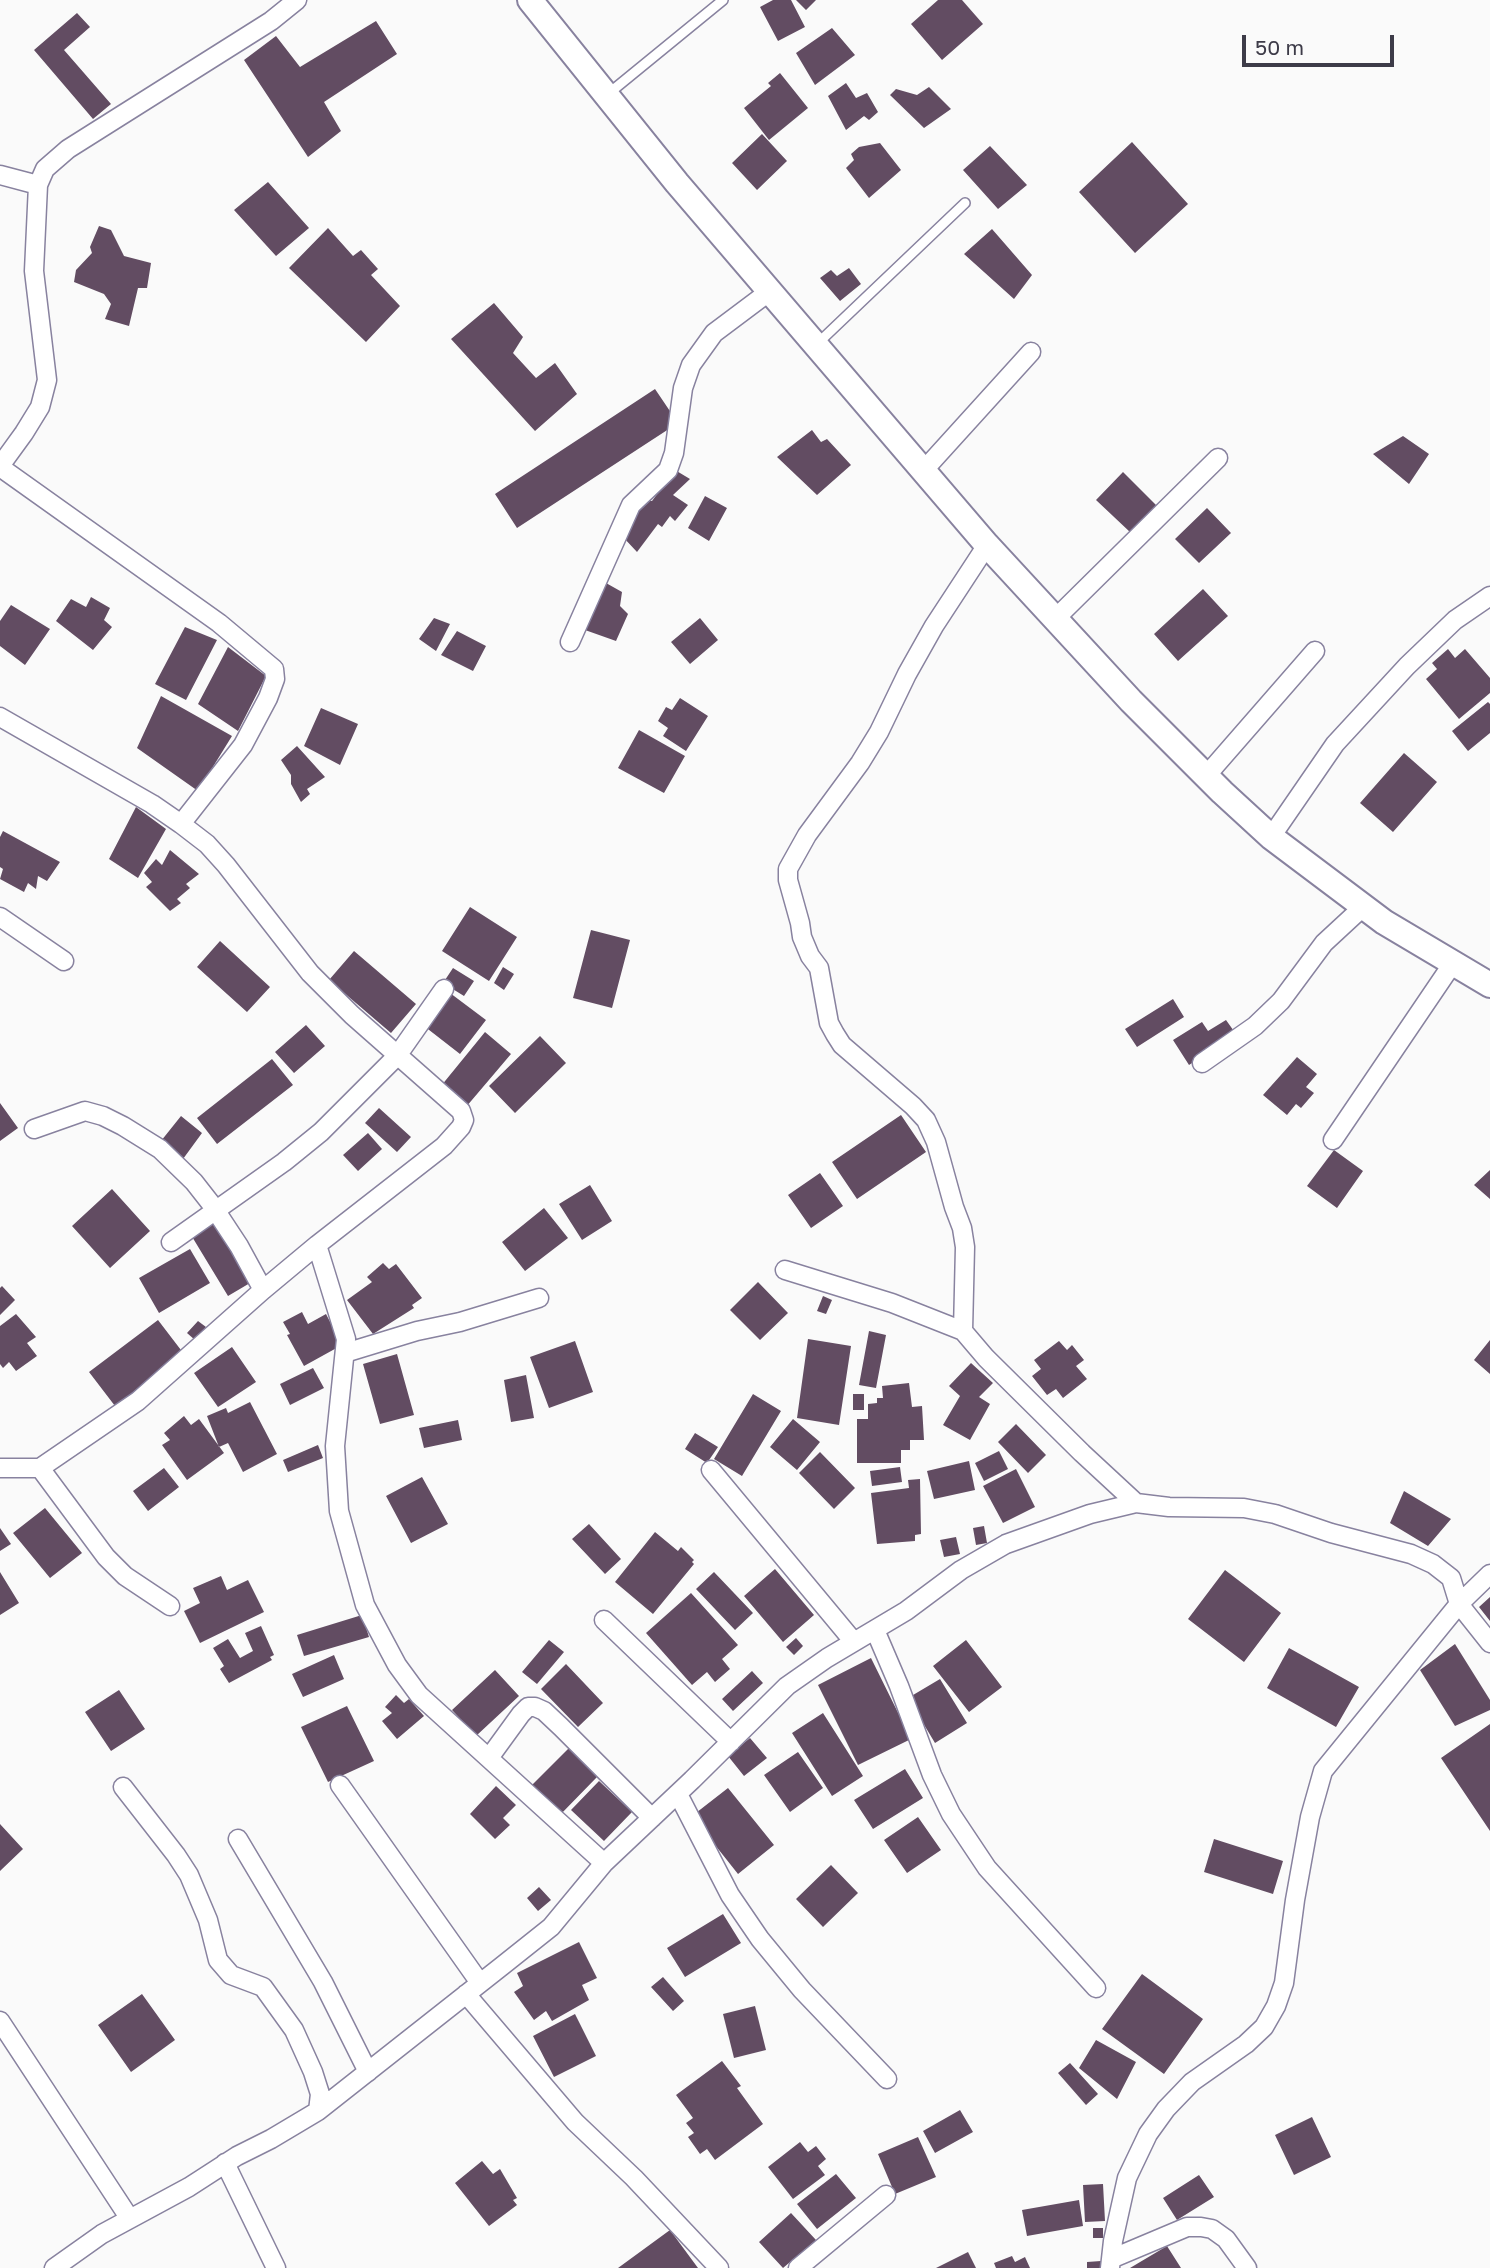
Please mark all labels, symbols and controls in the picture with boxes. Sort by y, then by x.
scale bar [1245,21,1397,65]
text: 50 m [1255,34,1304,60]

